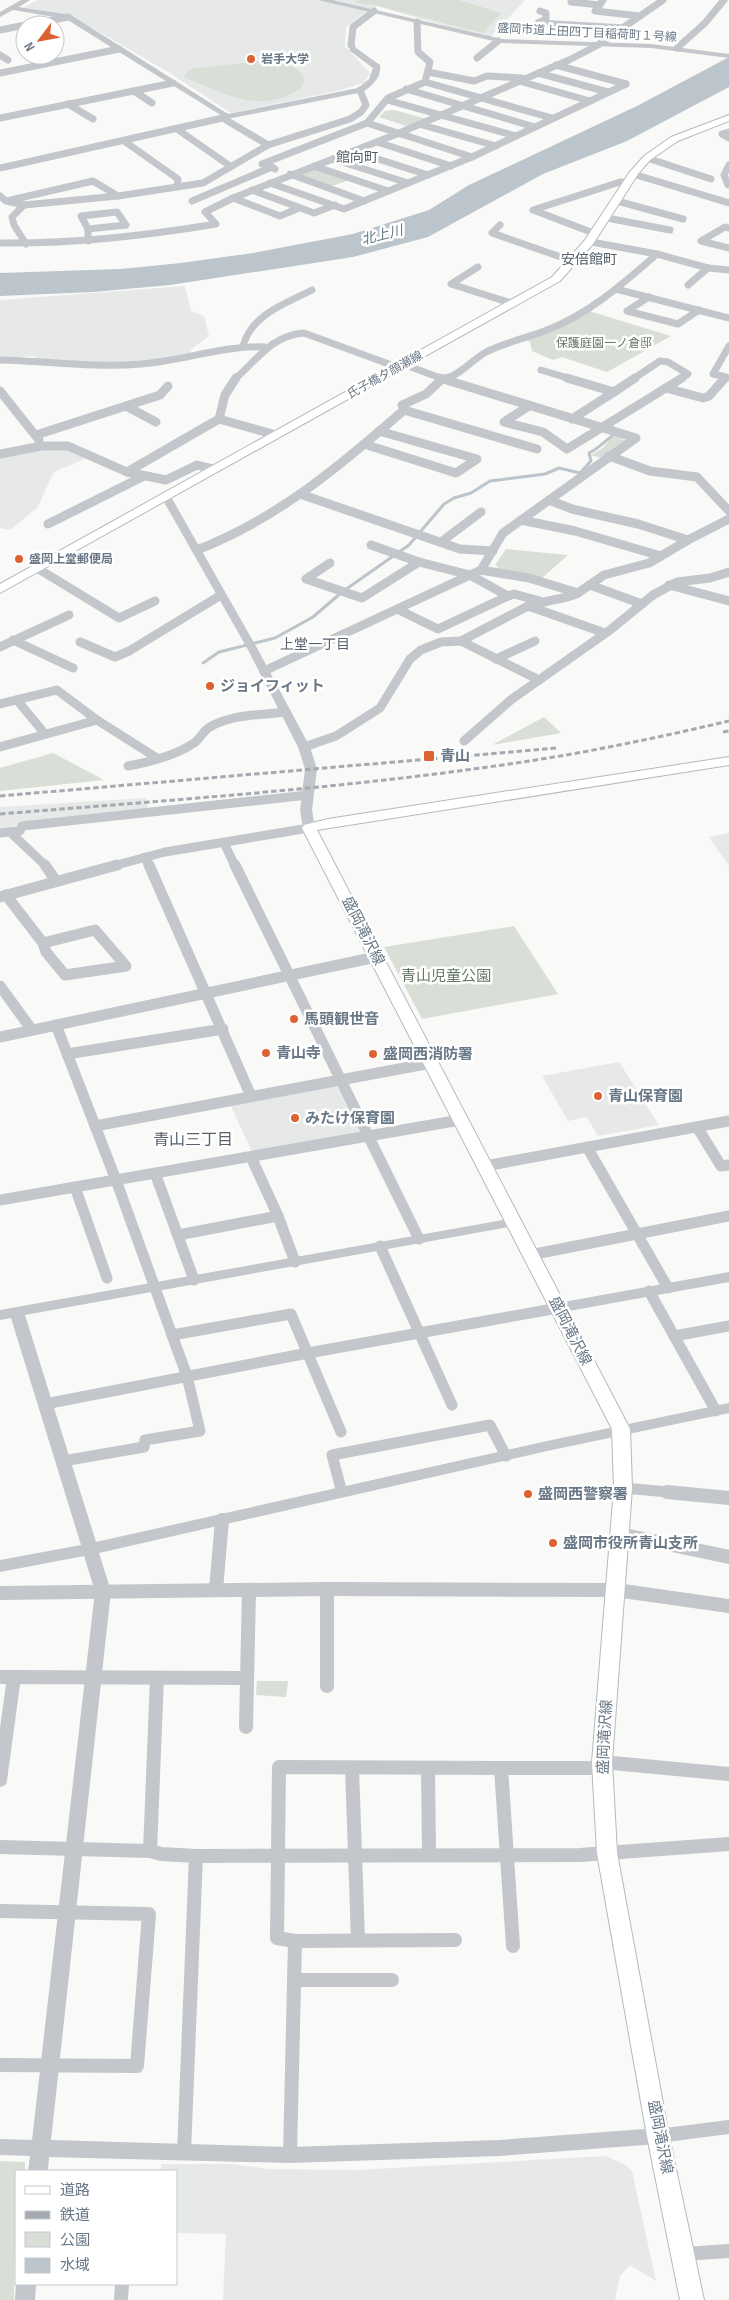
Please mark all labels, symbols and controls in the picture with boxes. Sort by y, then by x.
north arrow [15,15,65,65]
street label: 盛岡市道上田四丁目稲荷町１号線 [497,21,677,45]
text: N [20,39,39,54]
place label: 岩手大学 [261,52,309,67]
marker: 岩手大学 [245,53,257,65]
district label: 館向町 [336,149,378,166]
water label: 北上川 [360,221,406,248]
district label: 安倍館町 [561,251,617,268]
park label: 保護庭園一ノ倉邸 [556,336,652,351]
street label: 氏子橋夕顔瀬線 [345,348,425,402]
place label: 盛岡上堂郵便局 [29,552,113,567]
marker: 盛岡上堂郵便局 [13,553,25,565]
district label: 上堂一丁目 [280,636,350,653]
place label: ジョイフィット [220,677,325,696]
marker: ジョイフィット [204,680,216,692]
place label: 青山 [440,747,470,766]
marker: 青山 [422,749,436,763]
street label: 盛岡滝沢線 [338,893,388,969]
park label: 青山児童公園 [401,967,491,986]
place label: 馬頭観世音 [304,1010,379,1029]
marker: 馬頭観世音 [288,1013,300,1025]
place label: 青山寺 [276,1044,321,1063]
place label: 盛岡西消防署 [383,1045,473,1064]
marker: 青山寺 [260,1047,272,1059]
marker: 盛岡西消防署 [367,1048,379,1060]
place label: 青山保育園 [608,1087,683,1106]
marker: 青山保育園 [592,1090,604,1102]
place label: みたけ保育園 [305,1109,395,1128]
marker: みたけ保育園 [289,1112,301,1124]
district label: 青山三丁目 [153,1131,233,1150]
street label: 盛岡滝沢線 [545,1293,595,1369]
place label: 盛岡西警察署 [538,1485,628,1504]
marker: 盛岡西警察署 [522,1488,534,1500]
place label: 盛岡市役所青山支所 [563,1534,698,1553]
marker: 盛岡市役所青山支所 [547,1537,559,1549]
street label: 盛岡滝沢線 [594,1699,616,1775]
street label: 盛岡滝沢線 [644,2098,676,2176]
legend [15,2170,178,2285]
text: 道路 [60,2181,90,2200]
text: 鉄道 [60,2206,90,2225]
text: 公園 [60,2231,90,2250]
text: 水域 [60,2256,90,2275]

